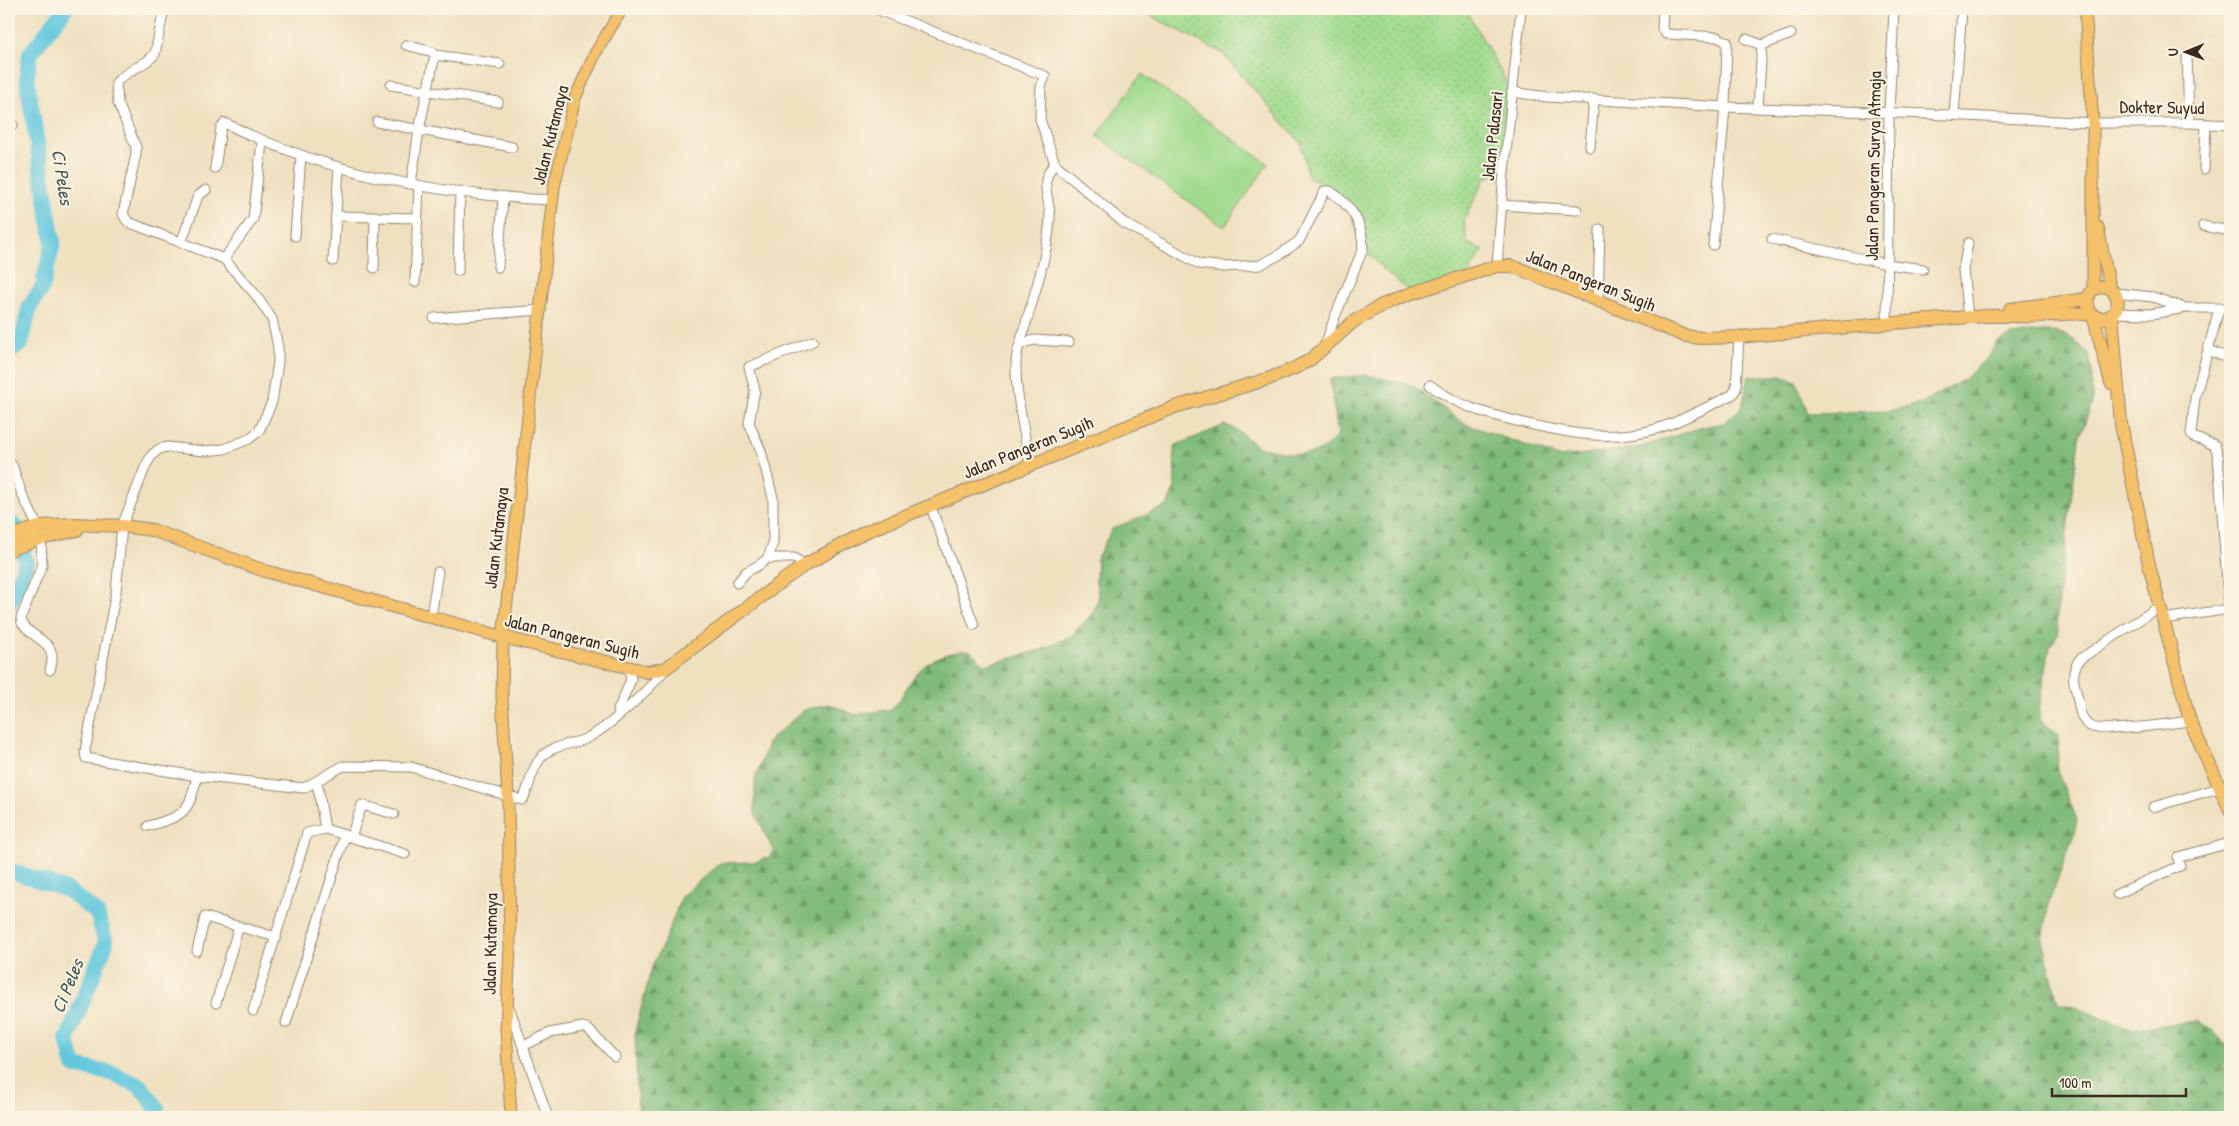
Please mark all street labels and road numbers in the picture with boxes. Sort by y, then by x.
street label: Jalan Pangeran Surya Atmaja [1859,71,1887,261]
street label: Jalan Kutamaya [526,83,574,187]
street label: Jalan Palasari [1475,90,1509,182]
street label: Dokter Suyud [2119,94,2205,120]
street label: Jalan Pangeran Sugih [1522,243,1660,318]
street label: Jalan Pangeran Sugih [959,409,1097,484]
street label: Jalan Kutamaya [477,486,515,590]
street label: Jalan Pangeran Sugih [502,607,642,665]
street label: Jalan Kutamaya [477,893,503,995]

